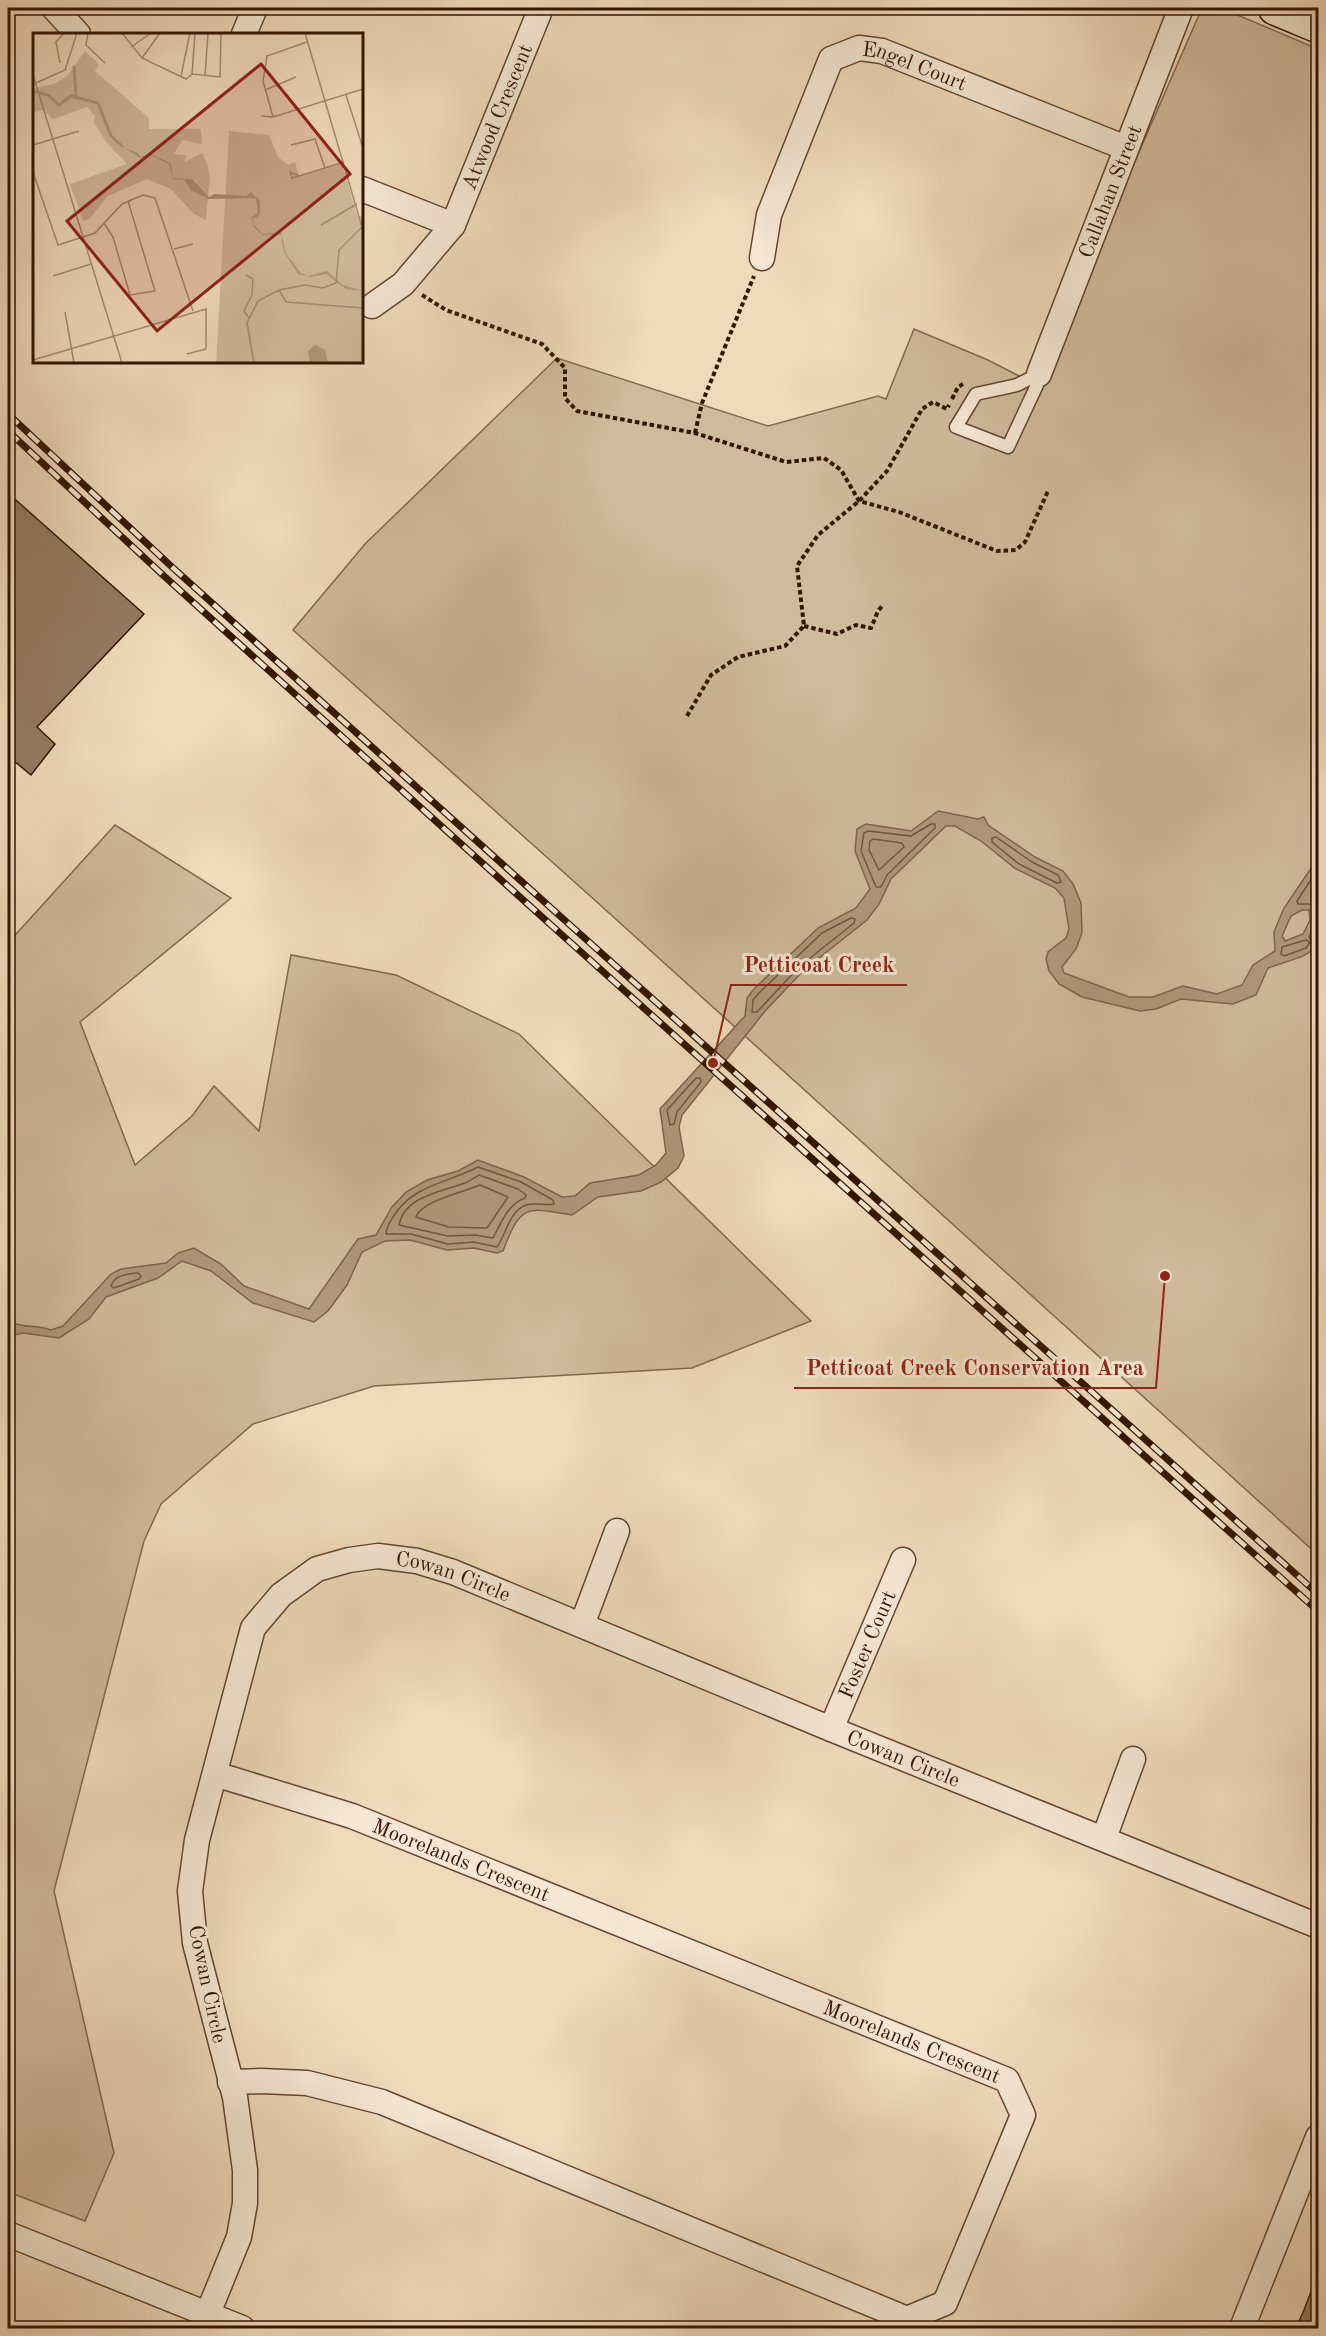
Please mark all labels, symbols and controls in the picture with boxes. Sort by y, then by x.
inset map [33,33,363,363]
street label: Engel Court [861,40,969,96]
street label: Atwood Crescent [459,41,537,193]
street label: Callahan Street [1076,122,1147,261]
callout: Petticoat Creek [731,945,907,985]
text: Petticoat Creek [743,955,895,977]
callout: Petticoat Creek Conservation Area [794,1348,1156,1388]
text: Petticoat Creek Conservation Area [806,1358,1144,1380]
street label: Cowan Circle [394,1549,513,1607]
street label: Foster Court [836,1588,901,1702]
street label: Cowan Circle [843,1727,962,1792]
street label: Moorelands Crescent [369,1816,552,1906]
street label: Cowan Circle [184,1923,229,2045]
street label: Moorelands Crescent [820,1998,1003,2088]

